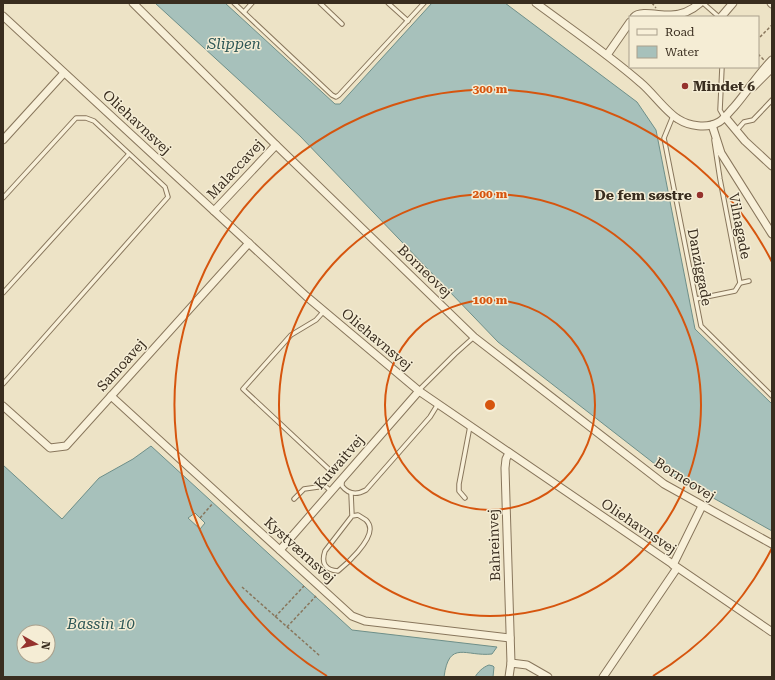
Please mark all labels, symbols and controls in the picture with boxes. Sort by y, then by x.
legend [629,16,759,68]
text: Road [665,25,695,39]
water label: Slippen [206,35,261,53]
text: Water [665,45,699,59]
place label: Mindet 6 [693,78,755,94]
marker: Mindet 6 [680,81,690,91]
text: 300 m [473,82,508,96]
street label: Oliehavnsvej [100,86,174,158]
street label: Malaccavej [204,136,266,202]
text: 200 m [473,187,508,201]
place label: De fem søstre [594,187,692,203]
marker: De fem søstre [695,190,705,200]
street label: Vilnagade [726,192,754,261]
street label: Danziggade [685,227,715,307]
street label: Borneovej [395,241,455,301]
text: 100 m [473,293,508,307]
street label: Oliehavnsvej [339,305,415,373]
street label: Samoavej [93,336,149,394]
centre of rings [483,398,497,412]
street label: Kuwaitvej [311,431,367,493]
street label: Borneovej [652,454,718,504]
street label: Oliehavnsvej [598,495,680,557]
street label: Bahreinvej [485,509,503,581]
street label: Kystværnsvej [261,514,339,586]
water label: Bassin 10 [66,615,135,633]
north arrow [16,624,56,664]
text: N [38,640,52,651]

